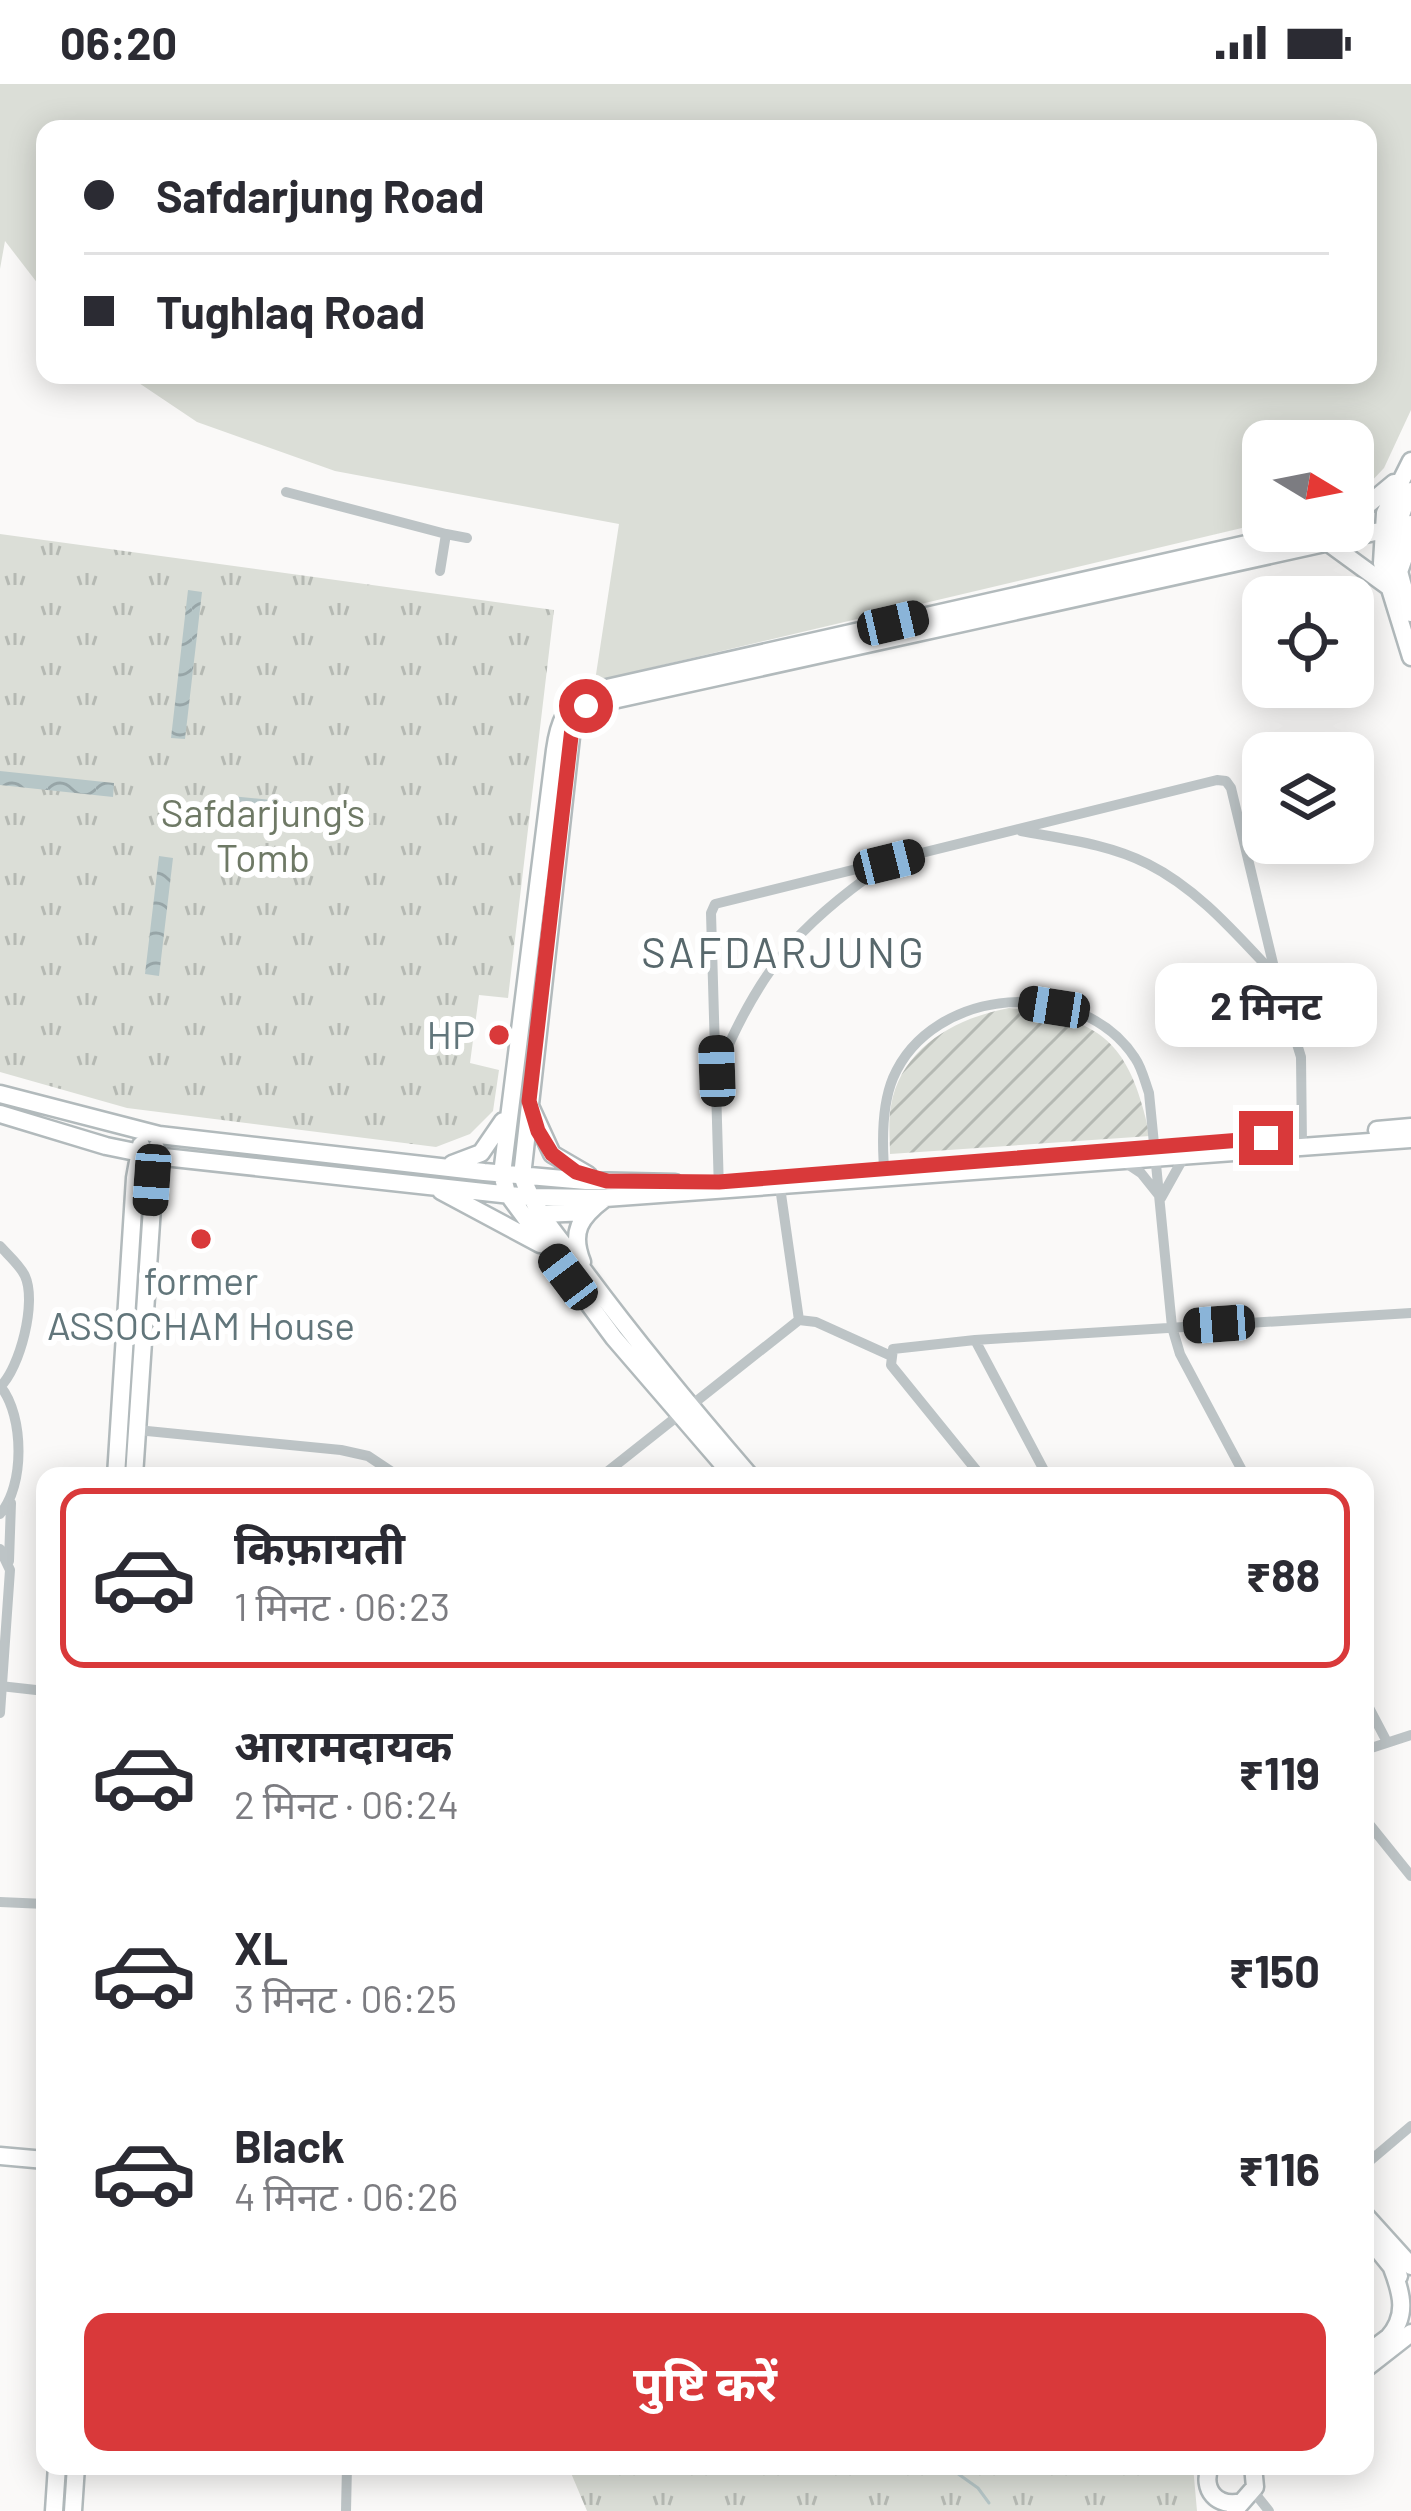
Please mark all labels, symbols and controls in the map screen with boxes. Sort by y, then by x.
text: 06:20 [60,15,177,69]
text: Safdarjung Road [156,168,484,222]
text: Tughlaq Road [156,284,425,338]
north arrow [1242,420,1374,552]
map controls [1242,420,1374,864]
button: locate [1242,576,1374,708]
car [854,597,932,649]
route start [559,679,613,733]
button: layers [1242,732,1374,864]
park label: Safdarjung's Tomb [161,788,365,880]
car [850,836,928,888]
district label: SAFDARJUNG [641,926,927,976]
callout: 2 मिनट [1155,964,1377,1048]
text: 2 मिनट [1210,981,1322,1028]
car [1016,984,1092,1030]
place label: HP [426,1010,475,1057]
marker: HP [486,1022,512,1048]
car [698,1034,736,1108]
route end [1239,1111,1293,1165]
car [132,1143,172,1217]
marker: former ASSOCHAM House [188,1226,214,1252]
car [532,1237,604,1317]
place label: former ASSOCHAM House [47,1256,355,1348]
car [1182,1304,1256,1344]
text: किफ़ायती [234,1519,405,1573]
icon: car [90,1524,198,1632]
text: ₹88 [1246,1547,1320,1601]
text: 1 मिनट · 06:23 [234,1582,450,1629]
text: आरामदायक [234,1717,452,1771]
icon: car [90,1722,198,1830]
text: ₹119 [1238,1745,1320,1799]
text: 2 मिनट · 06:24 [234,1780,459,1827]
icon: car [90,1920,198,2028]
text: XL [234,1920,288,1974]
text: ₹150 [1228,1943,1320,1997]
text: 3 मिनट · 06:25 [234,1974,457,2021]
icon: car [90,2118,198,2226]
text: Black [234,2118,345,2172]
text: ₹116 [1238,2141,1320,2195]
text: 4 मिनट · 06:26 [234,2172,458,2219]
button: पुष्टि करें [84,2313,1326,2451]

